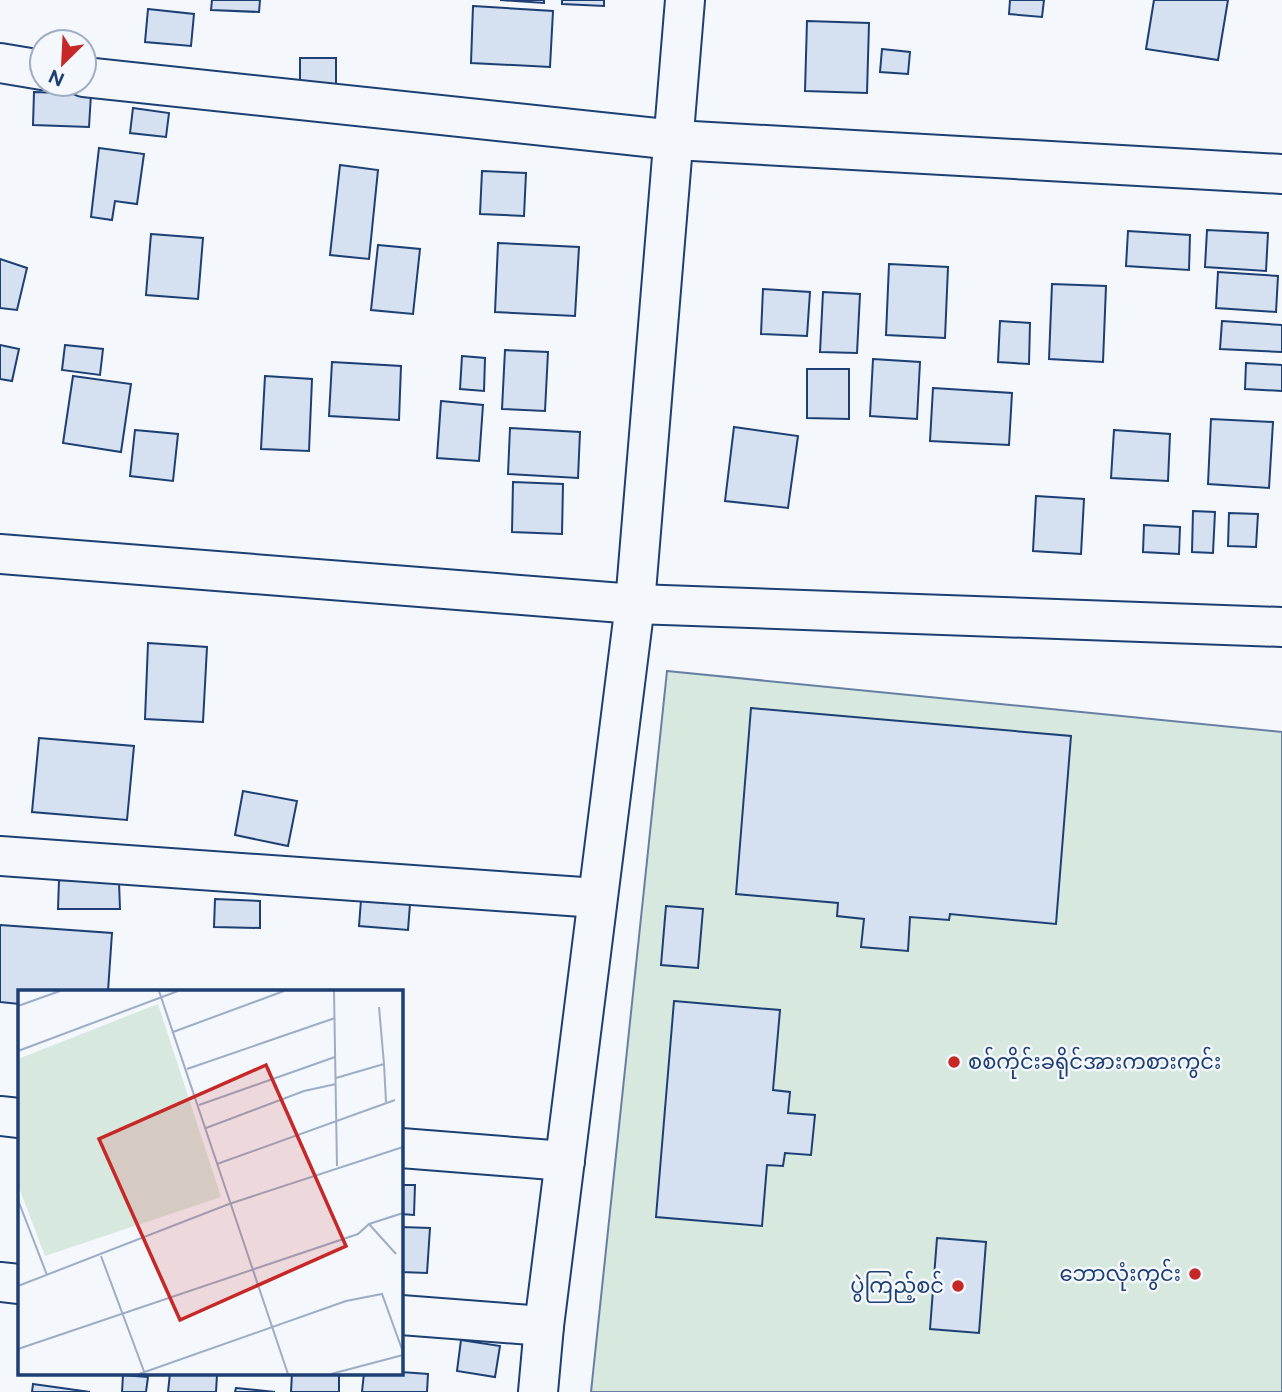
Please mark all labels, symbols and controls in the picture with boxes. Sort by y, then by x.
north arrow [28,28,98,98]
text: N [45,65,68,92]
inset map [18,990,402,1374]
place label: စစ်ကိုင်းခရိုင်အားကစားကွင်း [968,1046,1221,1079]
marker: စစ်ကိုင်းခရိုင်အားကစားကွင်း [946,1054,962,1070]
place label: ဘောလုံးကွင်း [1059,1258,1181,1291]
marker: ဘောလုံးကွင်း [1187,1266,1203,1282]
place label: ပွဲကြည့်စင် [850,1270,944,1303]
marker: ပွဲကြည့်စင် [950,1278,966,1294]

